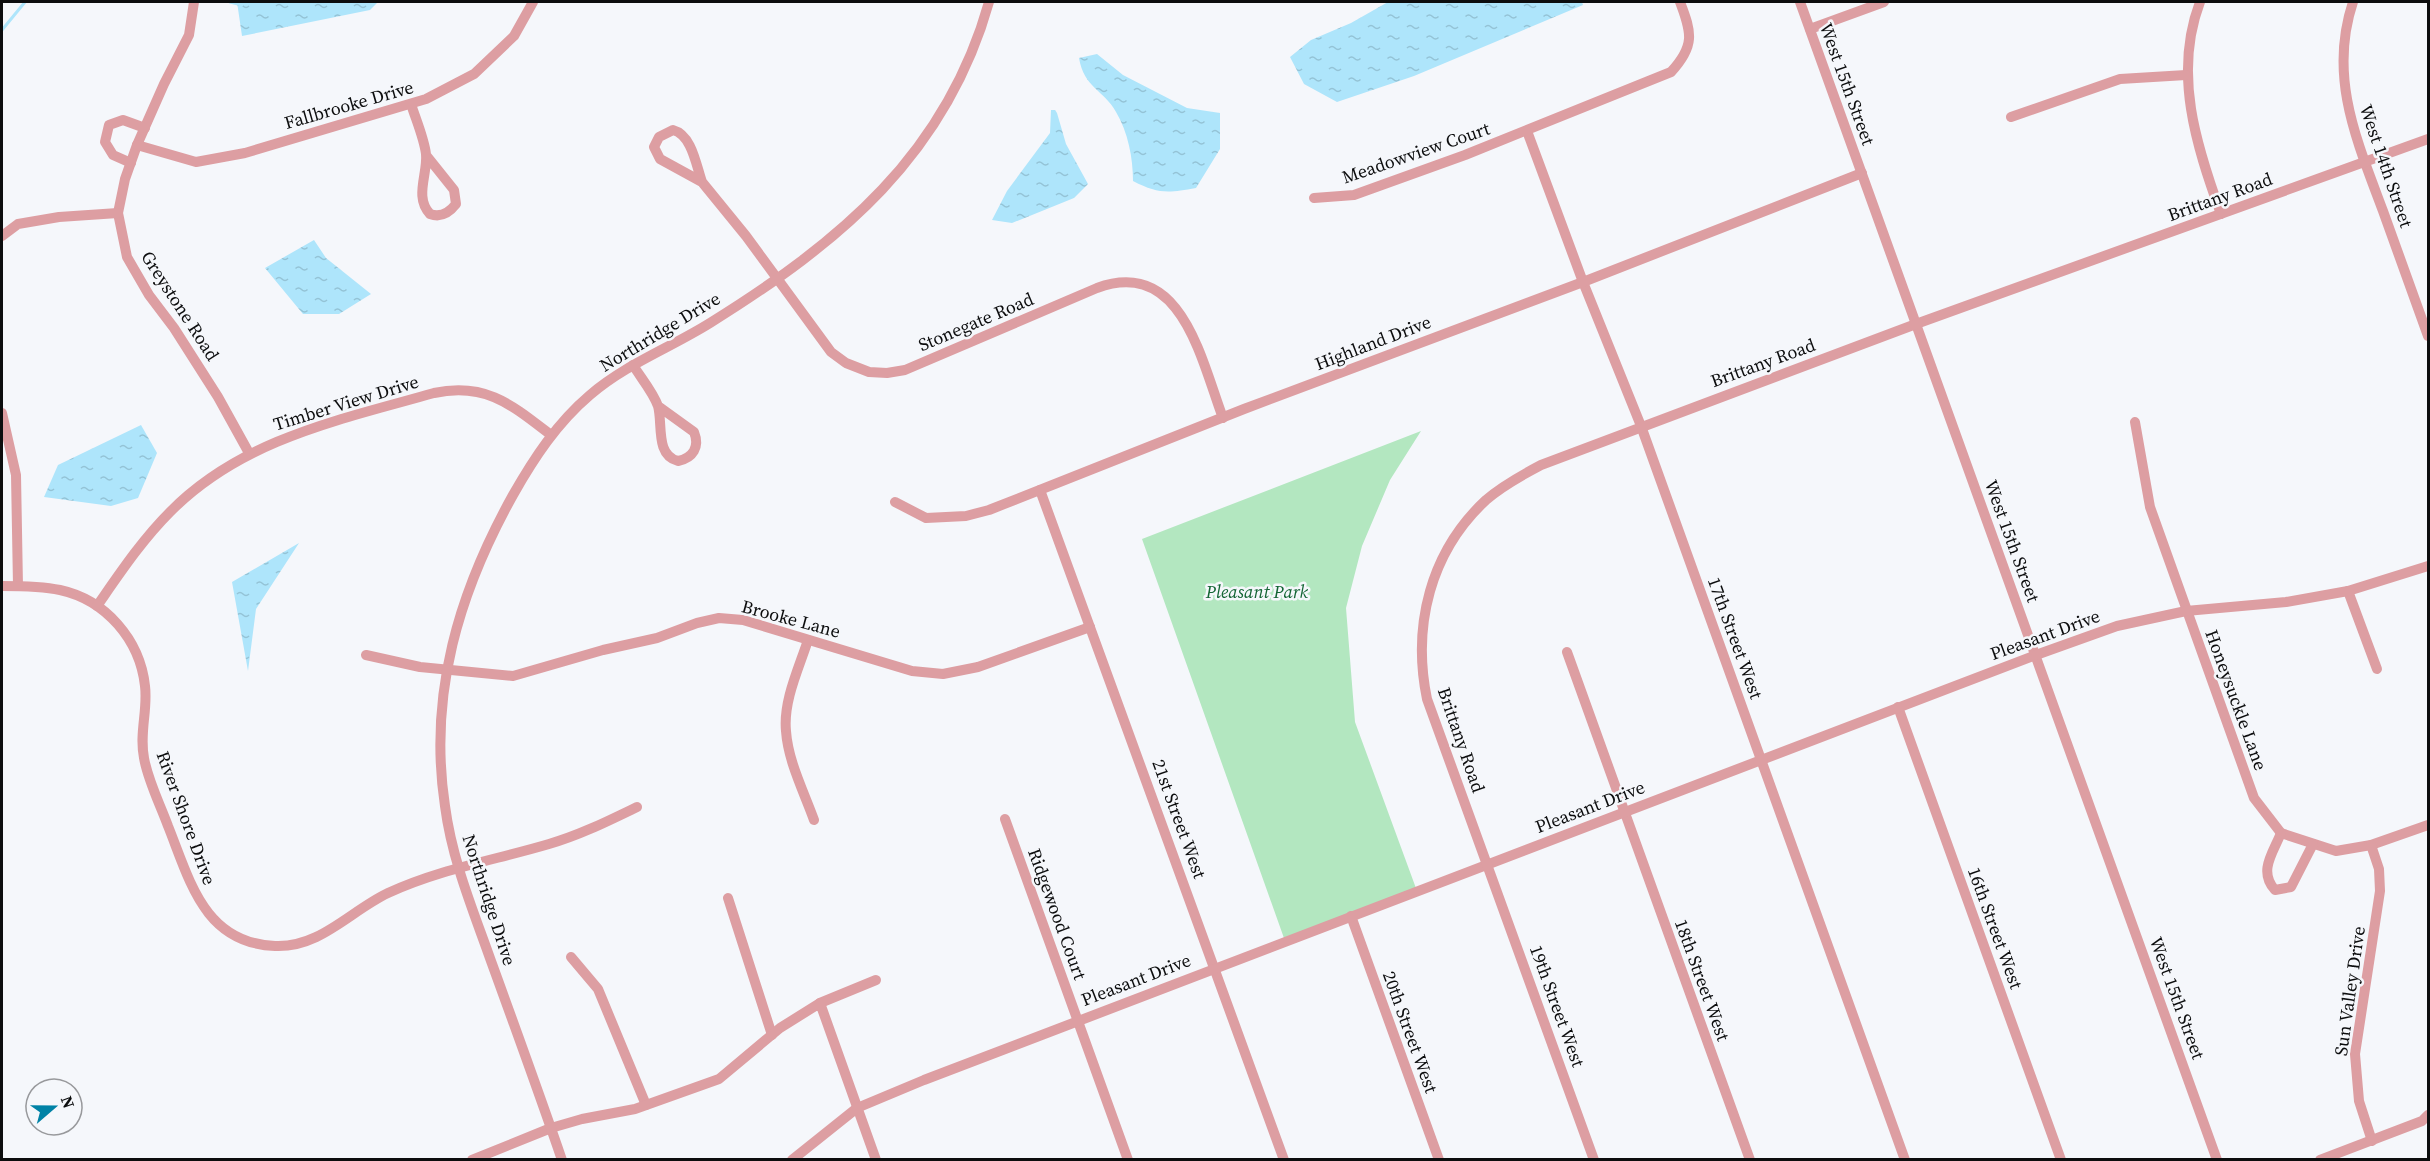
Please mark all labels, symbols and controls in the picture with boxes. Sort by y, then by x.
street label: West 15th Street [1814,19,1881,149]
street label: Fallbrooke Drive [281,74,416,135]
street label: West 14th Street [2354,101,2419,231]
street label: Meadowview Court [1339,115,1493,190]
street label: Brittany Road [2164,166,2276,227]
street label: Greystone Road [136,246,225,366]
street label: Northridge Drive [595,286,725,377]
street label: Stonegate Road [914,286,1037,357]
street label: Highland Drive [1311,309,1434,376]
street label: Brittany Road [1707,332,1819,393]
street label: Timber View Drive [270,369,422,436]
street label: West 15th Street [1979,476,2046,606]
street label: 17th Street West [1702,573,1769,702]
park label: Pleasant Park [1205,579,1309,604]
street label: Brooke Lane [739,593,843,644]
street label: Pleasant Drive [1986,603,2103,666]
street label: Honeysuckle Lane [2199,626,2273,774]
street label: Brittany Road [1432,684,1491,796]
street label: River Shore Drive [151,748,222,888]
street label: 21st Street West [1146,756,1213,882]
street label: Pleasant Drive [1532,774,1648,839]
street label: Northridge Drive [457,831,522,969]
street label: Ridgewood Court [1022,845,1093,983]
street label: 16th Street West [1962,863,2029,992]
street label: 18th Street West [1669,915,1736,1044]
street label: Sun Valley Drive [2328,925,2371,1057]
street label: West 15th Street [2144,933,2211,1063]
street label: 19th Street West [1524,941,1591,1070]
street label: Pleasant Drive [1078,947,1194,1012]
street label: 20th Street West [1377,967,1444,1096]
north arrow [24,1077,84,1137]
text: N [56,1093,81,1111]

